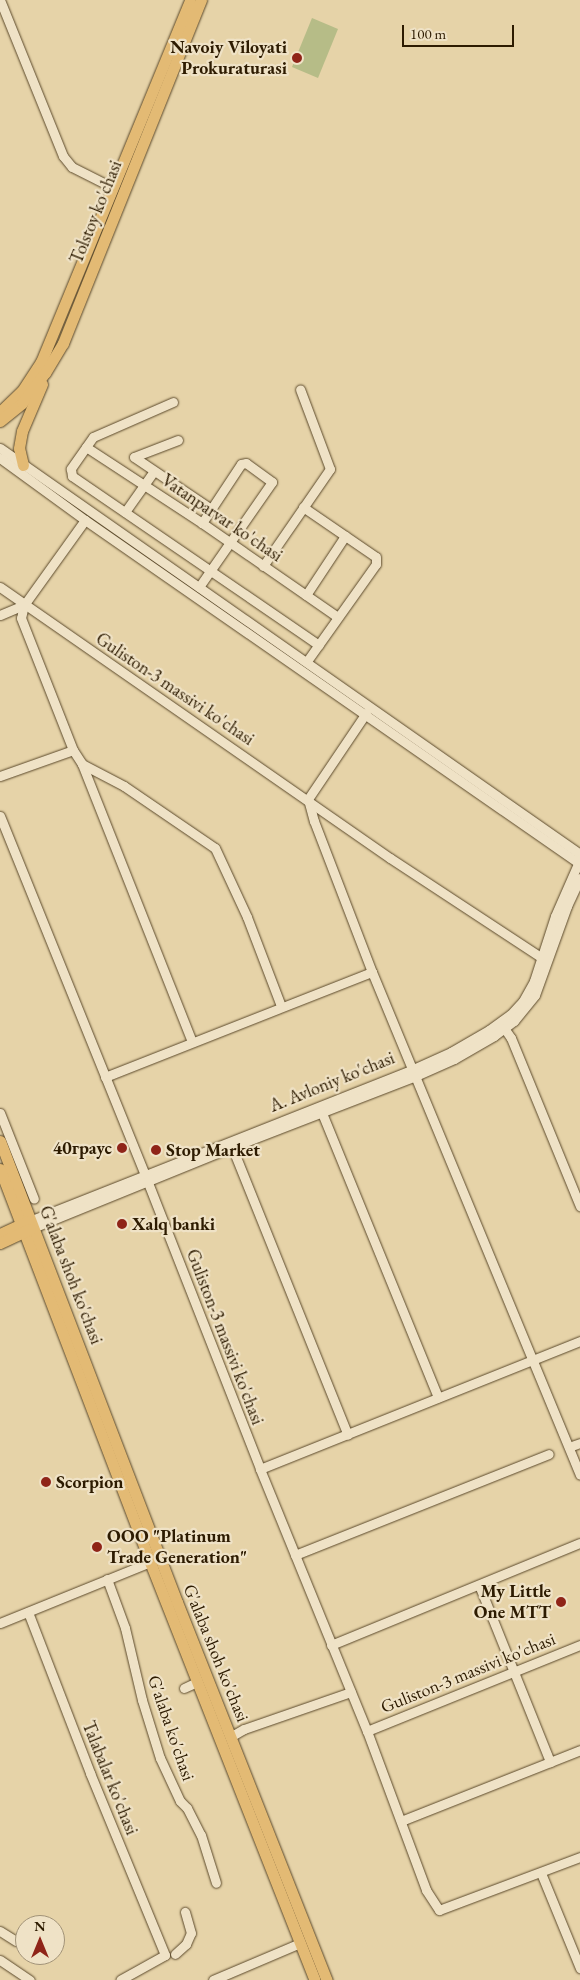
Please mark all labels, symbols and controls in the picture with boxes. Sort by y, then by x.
scale bar [405,15,518,47]
text: 100 m [410,24,446,43]
place label: Navoiy Viloyati Prokuraturasi [170,37,287,80]
marker: Navoiy Viloyati Prokuraturasi [291,52,303,64]
street label: Tolstoy ko'chasi [65,157,127,267]
street label: Vatanparvar ko'chasi [157,470,287,566]
street label: Guliston-3 massivi ko'chasi [92,628,258,750]
street label: A. Avloniy ko'chasi [266,1047,398,1117]
place label: 40граус [53,1137,112,1159]
place label: Stop Market [166,1139,260,1161]
marker: 40граус [116,1142,128,1154]
marker: Stop Market [150,1144,162,1156]
street label: G'alaba shoh ko'chasi [35,1203,107,1347]
place label: Xalq banki [132,1213,215,1235]
marker: Xalq banki [116,1218,128,1230]
street label: Guliston-3 massivi ko'chasi [182,1246,268,1428]
place label: Scorpion [56,1471,123,1493]
marker: Scorpion [40,1476,52,1488]
place label: OOO "Platinum Trade Generation" [107,1526,247,1568]
marker: OOO "Platinum Trade Generation" [91,1541,103,1553]
street label: G'alaba shoh ko'chasi [179,1581,253,1725]
place label: My Little One MTT [474,1581,551,1624]
marker: My Little One MTT [555,1596,567,1608]
street label: Guliston-3 massivi ko'chasi [378,1628,558,1718]
street label: G'alaba ko'chasi [143,1672,199,1784]
street label: Talabalar ko'chasi [77,1718,143,1838]
north arrow [15,1915,65,1965]
text: N [34,1917,46,1935]

